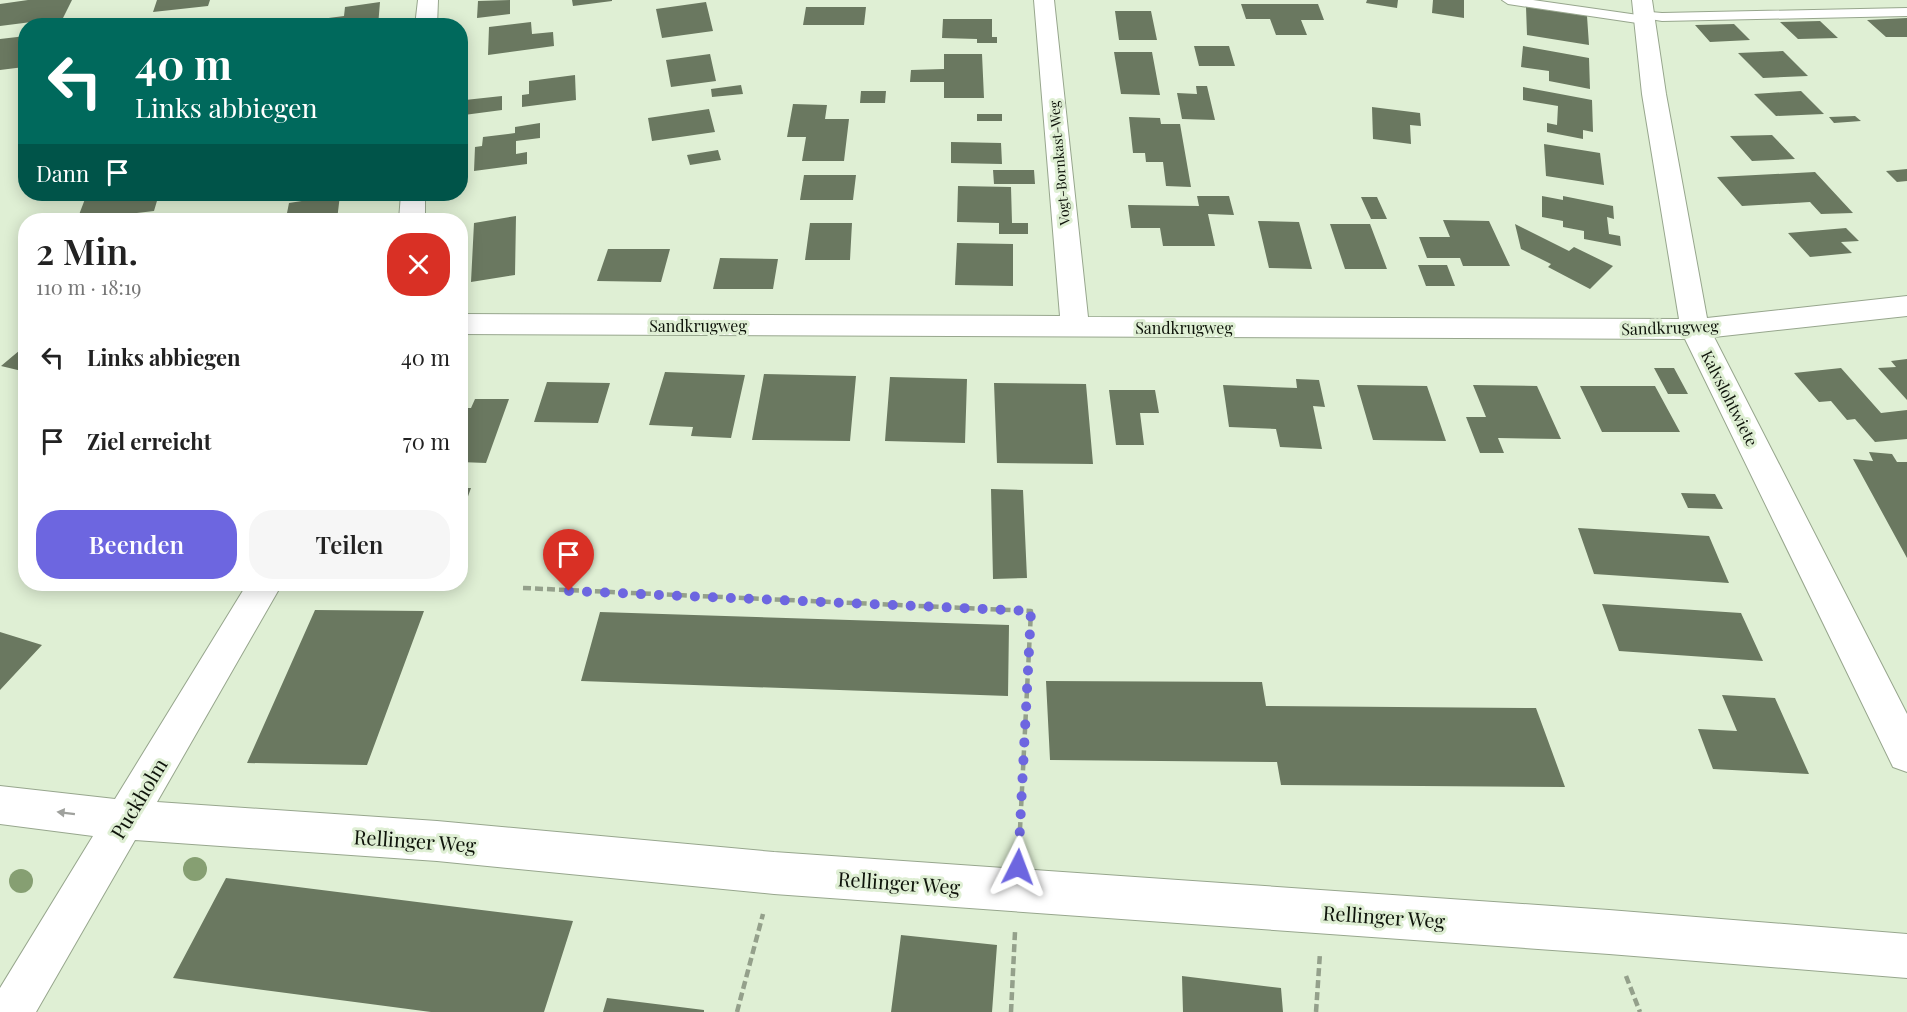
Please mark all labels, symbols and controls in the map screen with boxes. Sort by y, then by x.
text: 40 m [135,35,232,91]
icon: left [36,42,114,120]
text: Links abbiegen [135,89,318,125]
street label: Vogt-Bornkast-Weg [1044,99,1074,227]
icon: arrive [101,156,134,189]
text: Dann [36,158,89,188]
text: 2 Min. [36,226,138,274]
button: close [387,233,450,296]
text: 110 m · 18:19 [36,273,141,300]
street label: Sandkrugweg [649,315,747,336]
street label: Sandkrugweg [1621,315,1720,339]
street label: Sandkrugweg [1135,317,1233,338]
icon: left [36,341,69,374]
text: Links abbiegen [87,342,241,372]
text: 40 m [401,342,450,372]
street label: Kalvslohtwiete [1697,347,1763,449]
icon: arrive [36,425,69,458]
text: Ziel erreicht [87,426,211,456]
text: 70 m [403,426,450,456]
button: Beenden [36,510,237,579]
button: Teilen [249,510,450,579]
pin [543,529,594,591]
icon: arrive [552,538,585,571]
street label: Puckholm [103,753,173,843]
one-way arrow [57,808,76,818]
street label: Rellinger Weg [353,822,478,858]
position arrow [986,835,1050,899]
street label: Rellinger Weg [837,864,962,900]
street label: Rellinger Weg [1322,898,1447,934]

